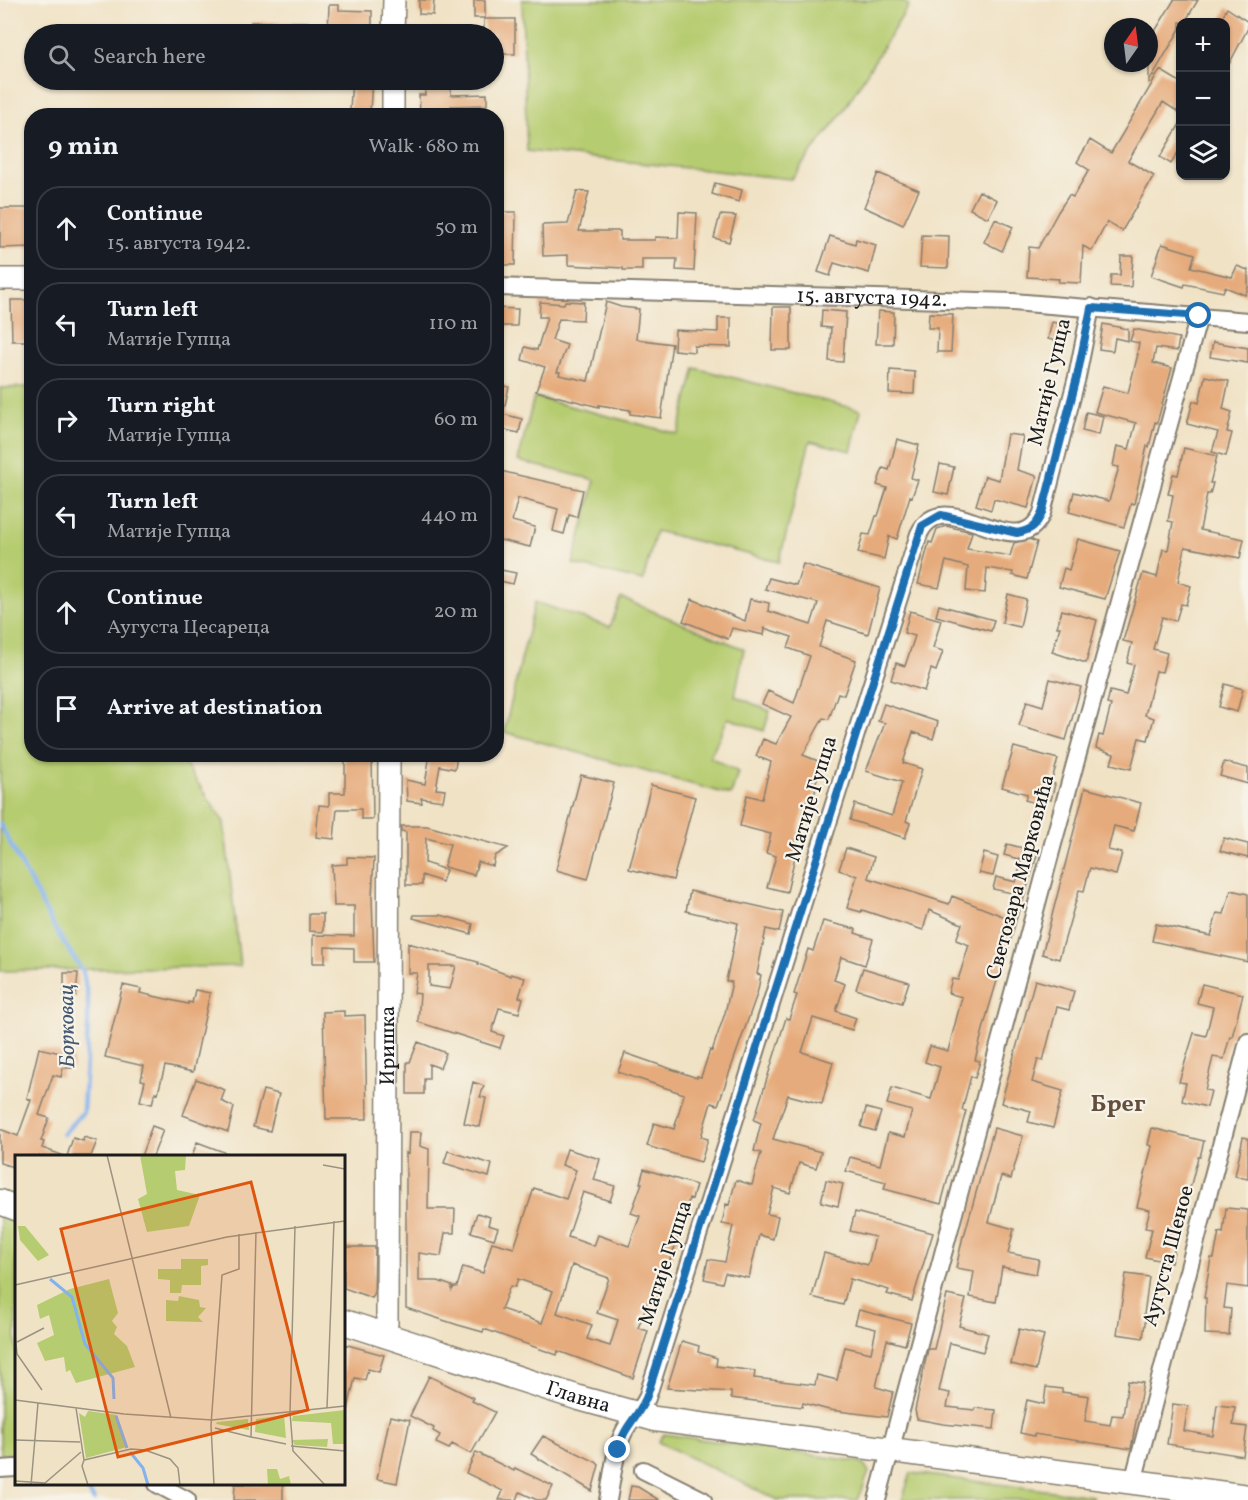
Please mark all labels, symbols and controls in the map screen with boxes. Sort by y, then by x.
north arrow [1104,18,1158,72]
map controls [1176,18,1230,180]
button: + [1176,18,1230,72]
search box [24,24,504,90]
icon: search [45,41,78,74]
text: Search here [93,42,206,73]
button: − [1176,72,1230,126]
button: layers [1176,126,1230,180]
text: 9 min [48,129,119,165]
text: Walk · 680 m [369,133,480,161]
text: Continue [107,199,203,230]
icon: ahead [50,212,83,245]
text: 50 m [435,214,478,242]
text: 15. августа 1942. [107,230,251,258]
street label: 15. августа 1942. [796,281,948,315]
text: Turn left [107,295,198,326]
route start [1185,302,1211,328]
icon: left [50,308,83,341]
text: 110 m [429,310,478,338]
street label: Матије Гупца [1021,315,1079,449]
text: Матије Гупца [107,326,231,354]
text: Turn right [107,391,215,422]
icon: right [50,404,83,437]
text: 60 m [434,406,478,434]
text: Матије Гупца [107,422,231,450]
text: Turn left [107,487,198,518]
icon: left [50,500,83,533]
text: 440 m [421,502,478,530]
text: Матије Гупца [107,518,231,546]
text: Continue [107,583,203,614]
icon: ahead [50,596,83,629]
text: 20 m [434,598,478,626]
text: Аугуста Цесареца [107,614,270,642]
icon: arrive [50,692,83,725]
text: Arrive at destination [107,693,323,724]
street label: Матије Гупца [779,732,845,866]
street label: Светозара Марковића [980,771,1062,983]
water label: Борковац [52,984,84,1068]
street label: Иришка [373,1006,403,1086]
district label: Брег [1091,1088,1146,1122]
inset map [15,1155,345,1485]
street label: Аугуста Шеное [1136,1182,1202,1330]
street label: Матије Гупца [632,1197,700,1329]
street label: Главна [542,1374,614,1420]
route end [604,1436,630,1462]

